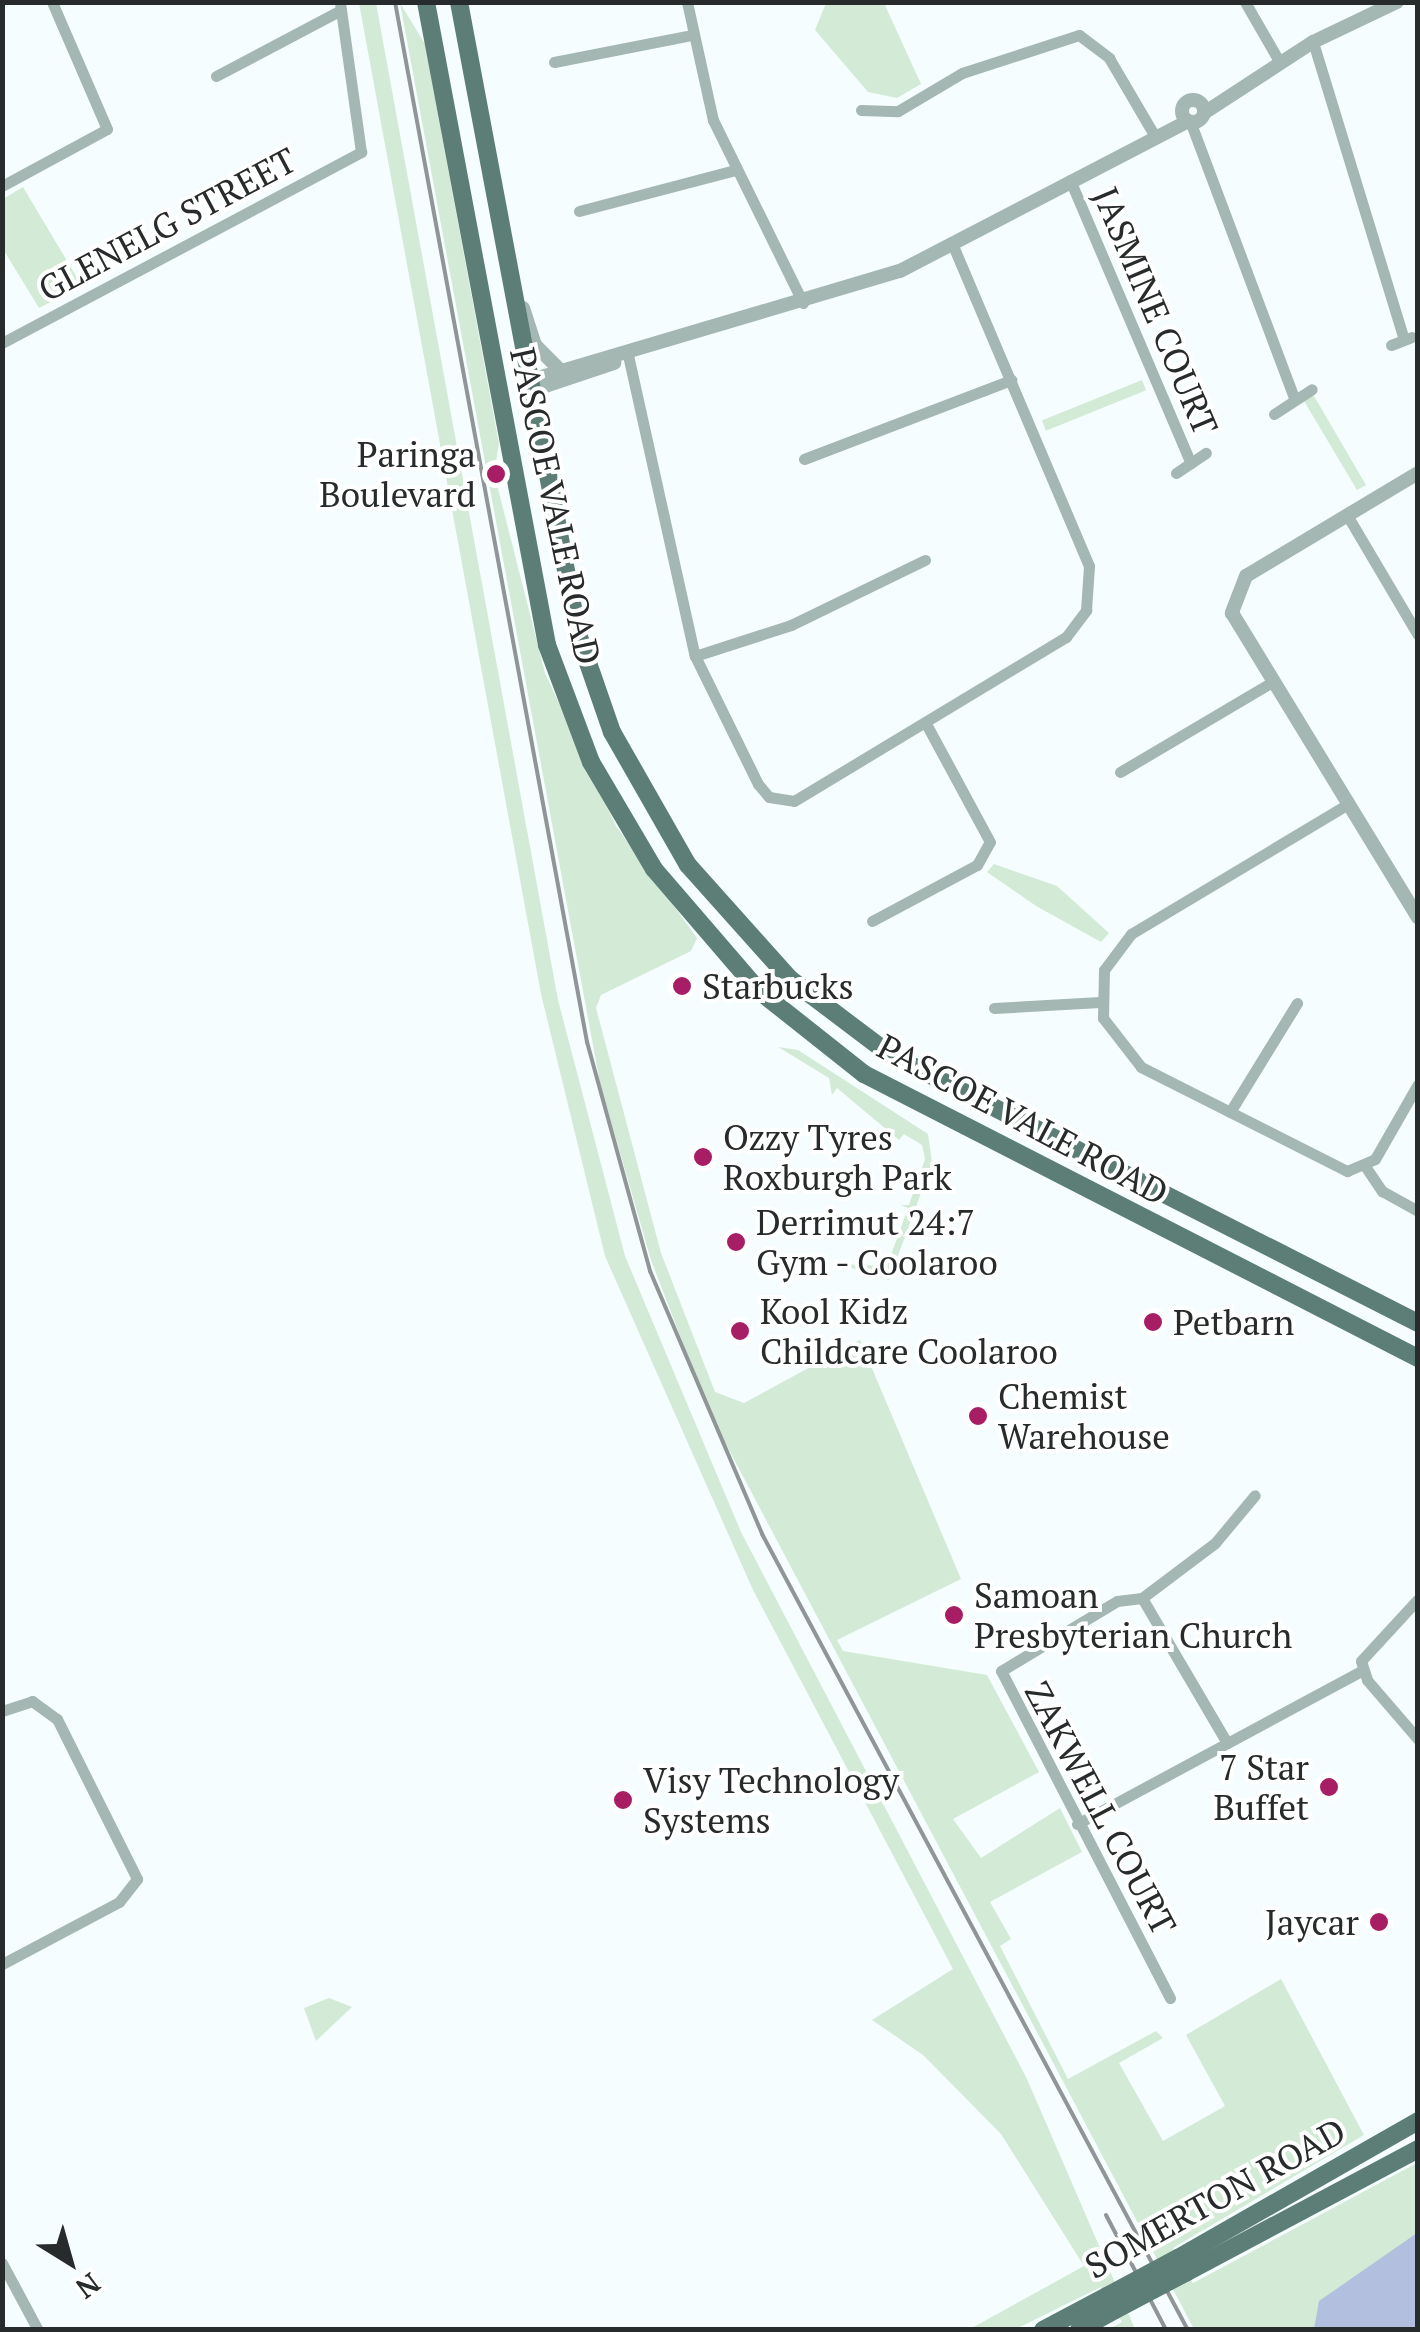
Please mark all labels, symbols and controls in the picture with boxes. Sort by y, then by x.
street label: GLENELG STREET [31,138,303,310]
street label: JASMINE COURT [1085,181,1227,441]
street label: PASCOE VALE ROAD [502,343,610,669]
place label: Paringa Boulevard [319,433,476,515]
marker: Paringa Boulevard [485,463,507,485]
place label: Starbucks [702,965,854,1007]
marker: Starbucks [671,975,693,997]
street label: PASCOE VALE ROAD [870,1024,1176,1214]
place label: Ozzy Tyres Roxburgh Park [723,1116,952,1198]
marker: Ozzy Tyres Roxburgh Park [692,1146,714,1168]
place label: Derrimut 24:7 Gym - Coolaroo [756,1201,1001,1283]
marker: Derrimut 24:7 Gym - Coolaroo [725,1231,747,1253]
place label: Kool Kidz Childcare Coolaroo [760,1290,1058,1372]
place label: Petbarn [1173,1301,1294,1343]
marker: Petbarn [1142,1311,1164,1333]
marker: Kool Kidz Childcare Coolaroo [729,1320,751,1342]
place label: Chemist Warehouse [998,1375,1170,1457]
marker: Chemist Warehouse [967,1405,989,1427]
place label: Samoan Presbyterian Church [974,1574,1292,1656]
marker: Samoan Presbyterian Church [943,1604,965,1626]
street label: ZAKWELL COURT [1017,1674,1185,1942]
place label: 7 Star Buffet [1213,1746,1309,1828]
place label: Visy Technology Systems [643,1759,899,1841]
marker: 7 Star Buffet [1318,1776,1340,1798]
marker: Visy Technology Systems [612,1789,634,1811]
place label: Jaycar [1265,1901,1359,1943]
marker: Jaycar [1368,1911,1390,1933]
street label: SOMERTON ROAD [1078,2109,1352,2287]
north arrow [20,2212,120,2312]
text: N [69,2265,108,2308]

